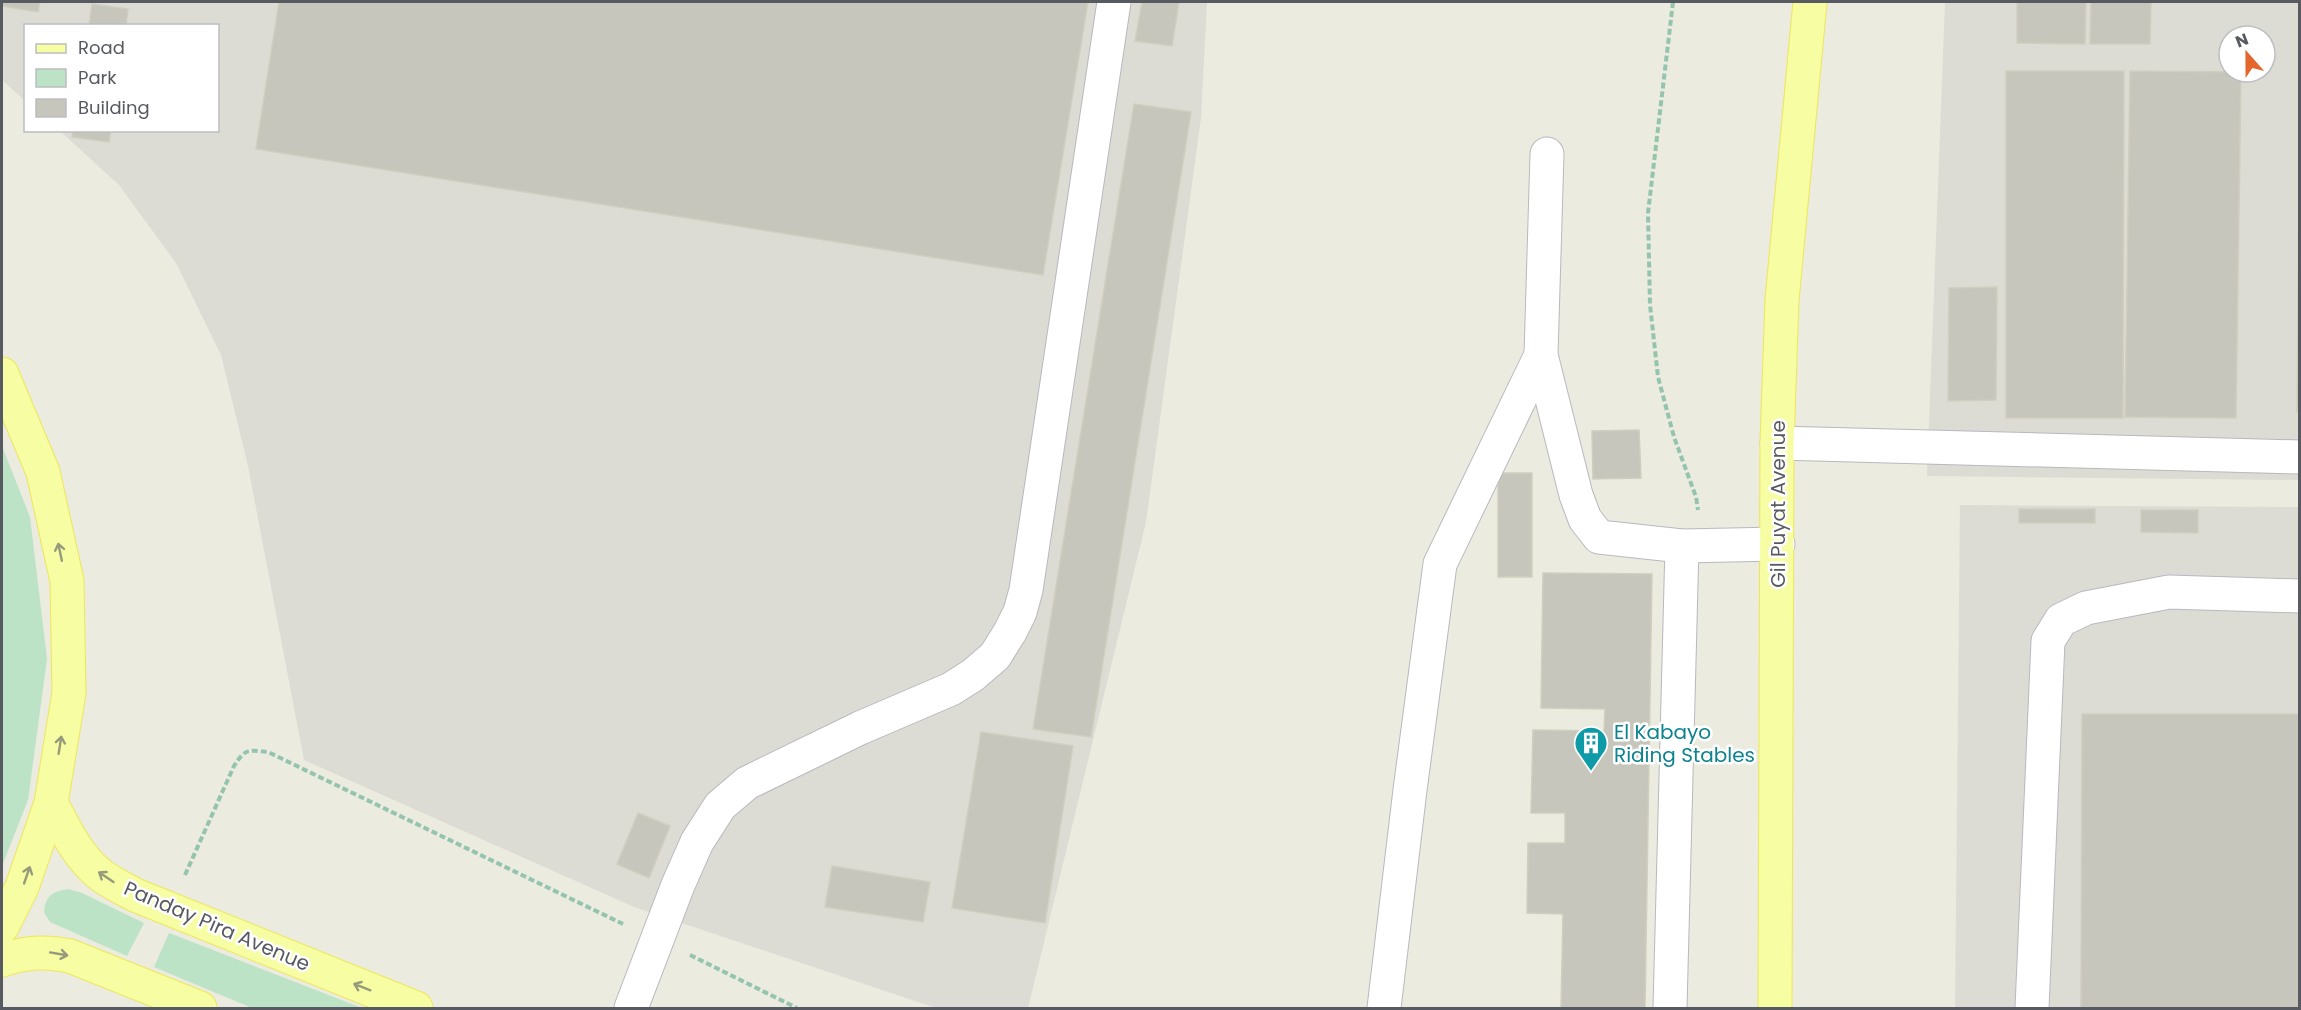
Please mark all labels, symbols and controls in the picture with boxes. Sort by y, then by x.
legend [24,24,219,132]
north arrow [2217,24,2277,84]
text: N [2232,28,2252,53]
text: Road [78,35,125,60]
text: Park [78,65,117,90]
text: Building [78,95,150,120]
street label: Gil Puyat Avenue [1764,420,1792,588]
one-way arrow [54,543,66,562]
place label: El Kabayo Riding Stables [1614,718,1755,769]
building icon: El Kabayo Riding Stables [1573,725,1609,772]
one-way arrow [55,736,66,756]
one-way arrow [22,866,33,885]
one-way arrow [98,871,115,883]
street label: Panday Pira Avenue [120,874,314,978]
one-way arrow [48,948,68,959]
one-way arrow [353,981,372,992]

